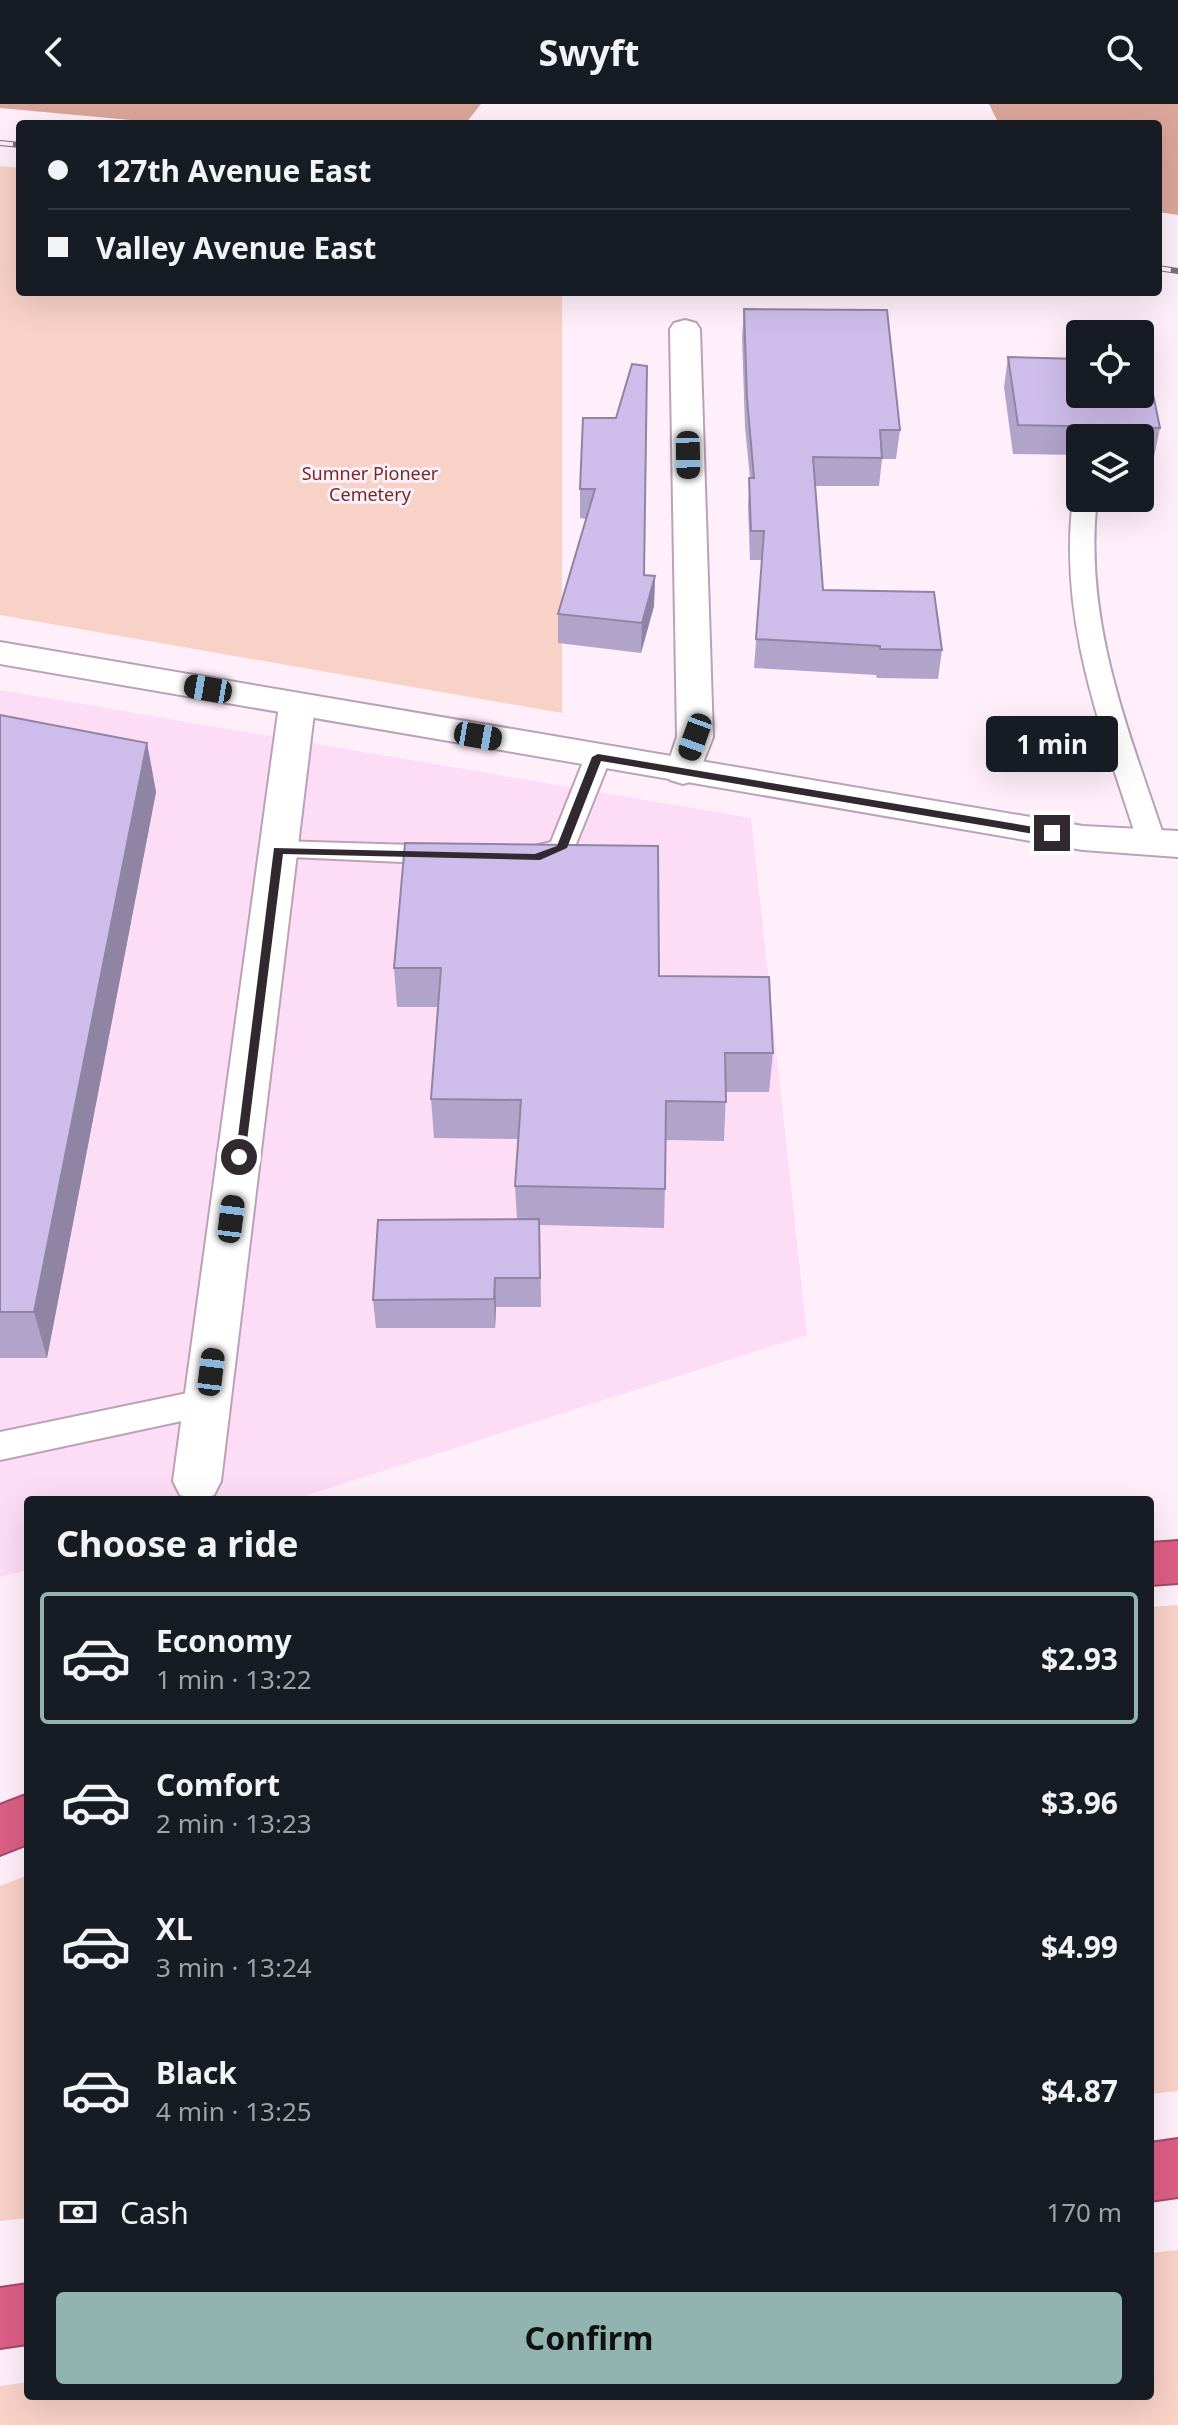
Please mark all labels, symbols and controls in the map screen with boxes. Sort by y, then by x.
text: Swyft [539,28,639,77]
icon: back [32,30,76,74]
icon: search [1102,30,1146,74]
text: 127th Avenue East [96,150,371,191]
text: Valley Avenue East [96,227,376,268]
map controls [1066,320,1154,512]
button: locate [1066,320,1154,408]
button: layers [1066,424,1154,512]
car [676,431,700,479]
park label: Sumner Pioneer Cemetery [302,461,439,506]
car [182,673,234,705]
car [676,710,714,764]
callout: 1 min [986,717,1118,773]
car [452,720,504,752]
text: 1 min [1016,726,1088,762]
route end [1034,815,1070,851]
route start [221,1139,257,1175]
car [216,1194,246,1244]
car [196,1347,226,1397]
text: Choose a ride [56,1519,298,1568]
text: Economy [156,1620,292,1661]
icon: car [60,1622,132,1694]
text: $2.93 [1041,1638,1118,1679]
text: 1 min · 13:22 [156,1661,312,1697]
text: Comfort [156,1764,280,1805]
icon: car [60,1766,132,1838]
text: $3.96 [1041,1782,1118,1823]
text: 2 min · 13:23 [156,1805,312,1841]
text: XL [156,1908,193,1949]
icon: car [60,1910,132,1982]
text: $4.99 [1041,1926,1118,1967]
text: 3 min · 13:24 [156,1949,312,1985]
text: Black [156,2052,237,2093]
icon: car [60,2054,132,2126]
text: $4.87 [1041,2070,1118,2111]
text: 4 min · 13:25 [156,2093,312,2129]
icon: cash [56,2190,100,2234]
text: Cash [120,2192,189,2233]
text: 170 m [1046,2194,1122,2230]
button: Confirm [56,2292,1122,2384]

